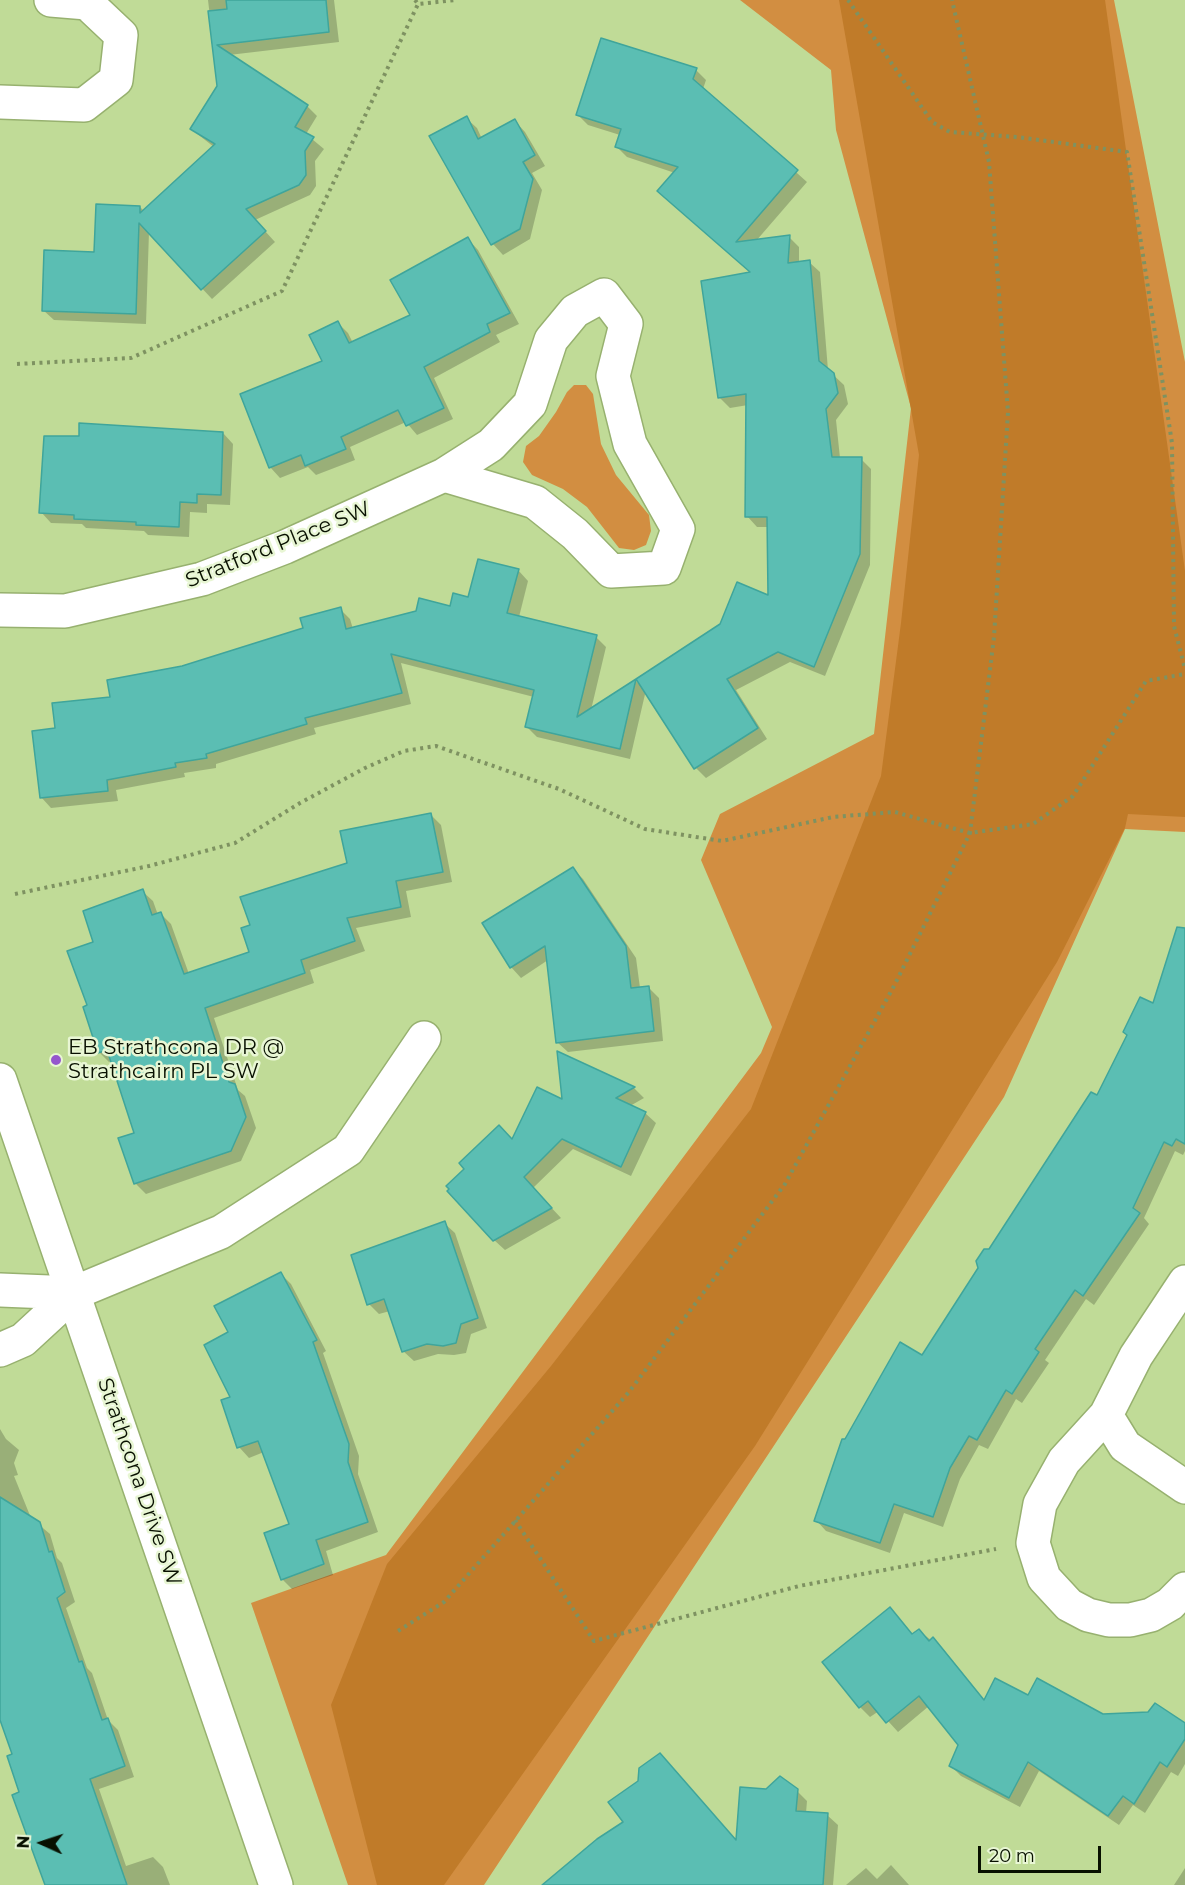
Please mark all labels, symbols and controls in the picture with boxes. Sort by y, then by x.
street label: Stratford Place SW [182,496,374,594]
place label: EB Strathcona DR @ Strathcairn PL SW [68,1035,284,1085]
marker: EB Strathcona DR @ Strathcairn PL SW [49,1053,63,1067]
street label: Strathcona Drive SW [92,1375,186,1589]
north arrow [12,1813,72,1873]
scale bar [981,1834,1104,1872]
text: N [14,1835,33,1849]
text: 20 m [989,1845,1035,1867]

